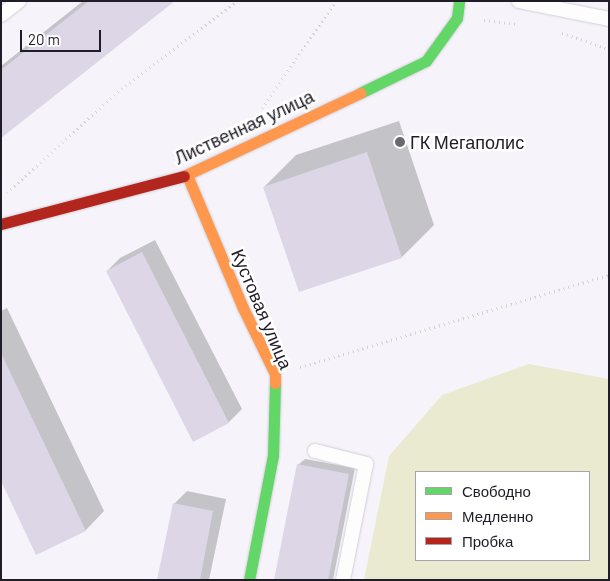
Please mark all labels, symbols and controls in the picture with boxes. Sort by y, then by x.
scale bar [22,20,104,52]
text: 20 m [28,30,60,48]
street label: Лиственная улица [171,85,317,169]
place label: ГК Мегаполис [410,131,524,153]
marker: ГК Мегаполис [394,136,406,148]
street label: Кустовая улица [227,246,297,372]
legend [415,471,590,561]
text: Свободно [462,482,531,500]
text: Медленно [462,507,533,525]
text: Пробка [462,532,513,550]

